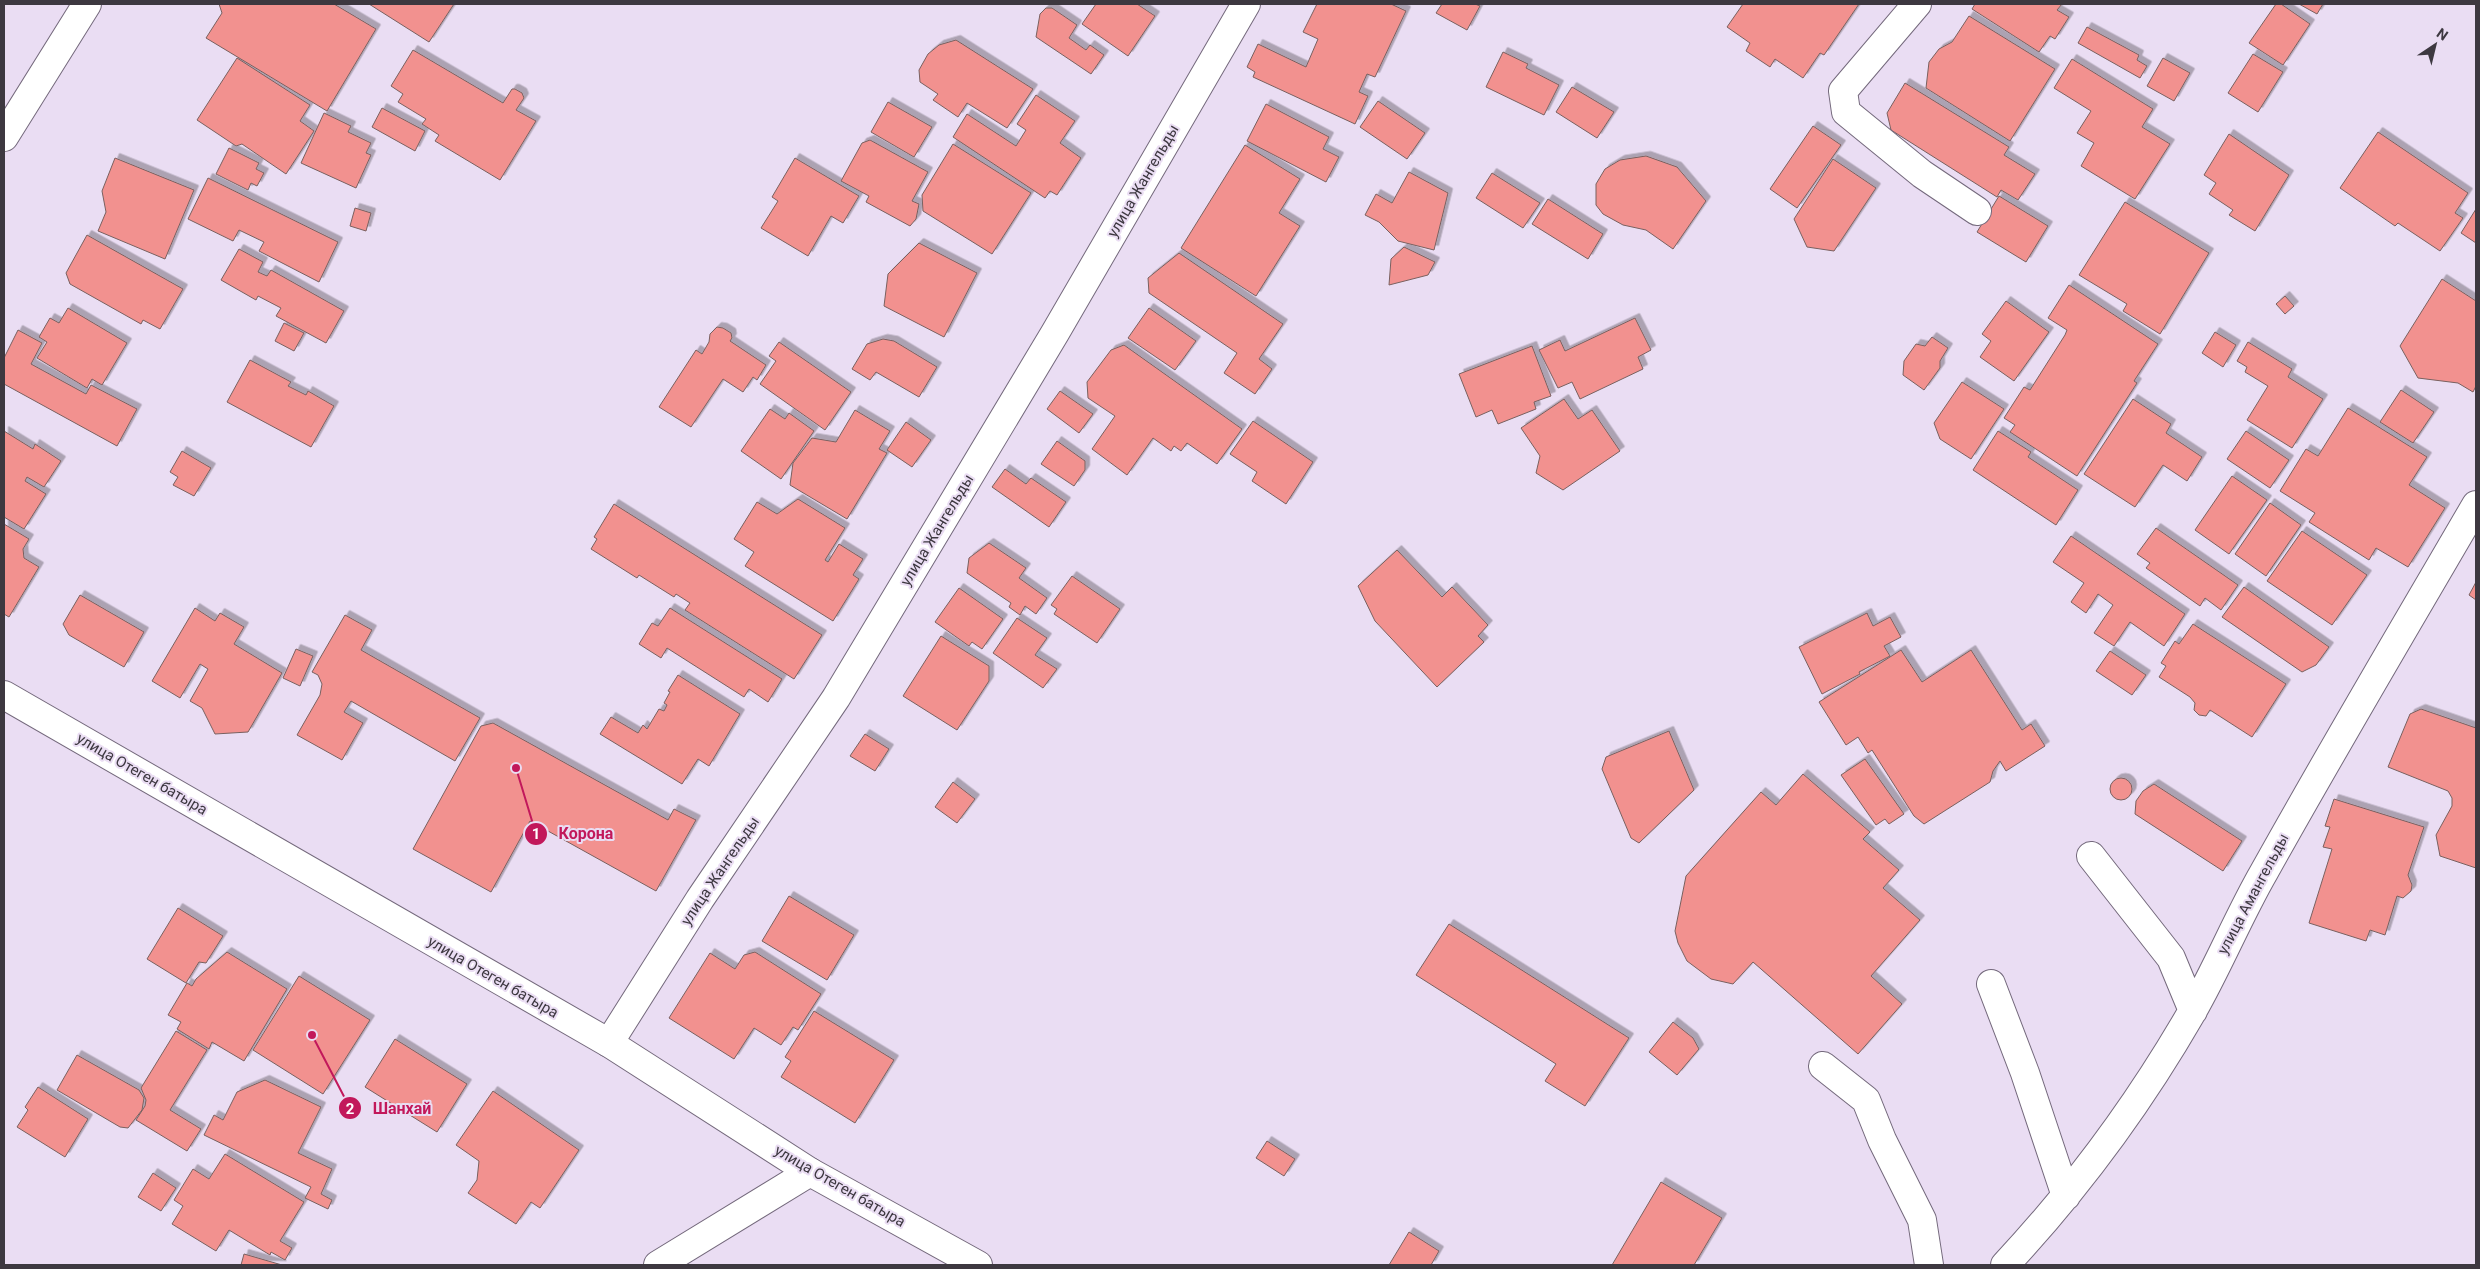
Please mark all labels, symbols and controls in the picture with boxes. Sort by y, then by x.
north arrow [2410,20,2460,70]
text: N [2434,25,2451,44]
street label: улица Жангельды [1103,122,1183,240]
street label: улица Жангельды [897,471,977,589]
street label: улица Отеген батыра [73,729,211,819]
street label: улица Жангельды [677,813,763,929]
callout: Корона [523,818,623,849]
text: Корона [559,824,614,843]
text: 1 [532,825,540,843]
street label: улица Амангельды [2214,831,2292,957]
street label: улица Отеген батыра [424,932,562,1022]
callout: Шанхай [338,1093,441,1124]
text: Шанхай [373,1099,431,1118]
text: 2 [346,1100,355,1118]
street label: улица Отеген батыра [771,1141,909,1231]

